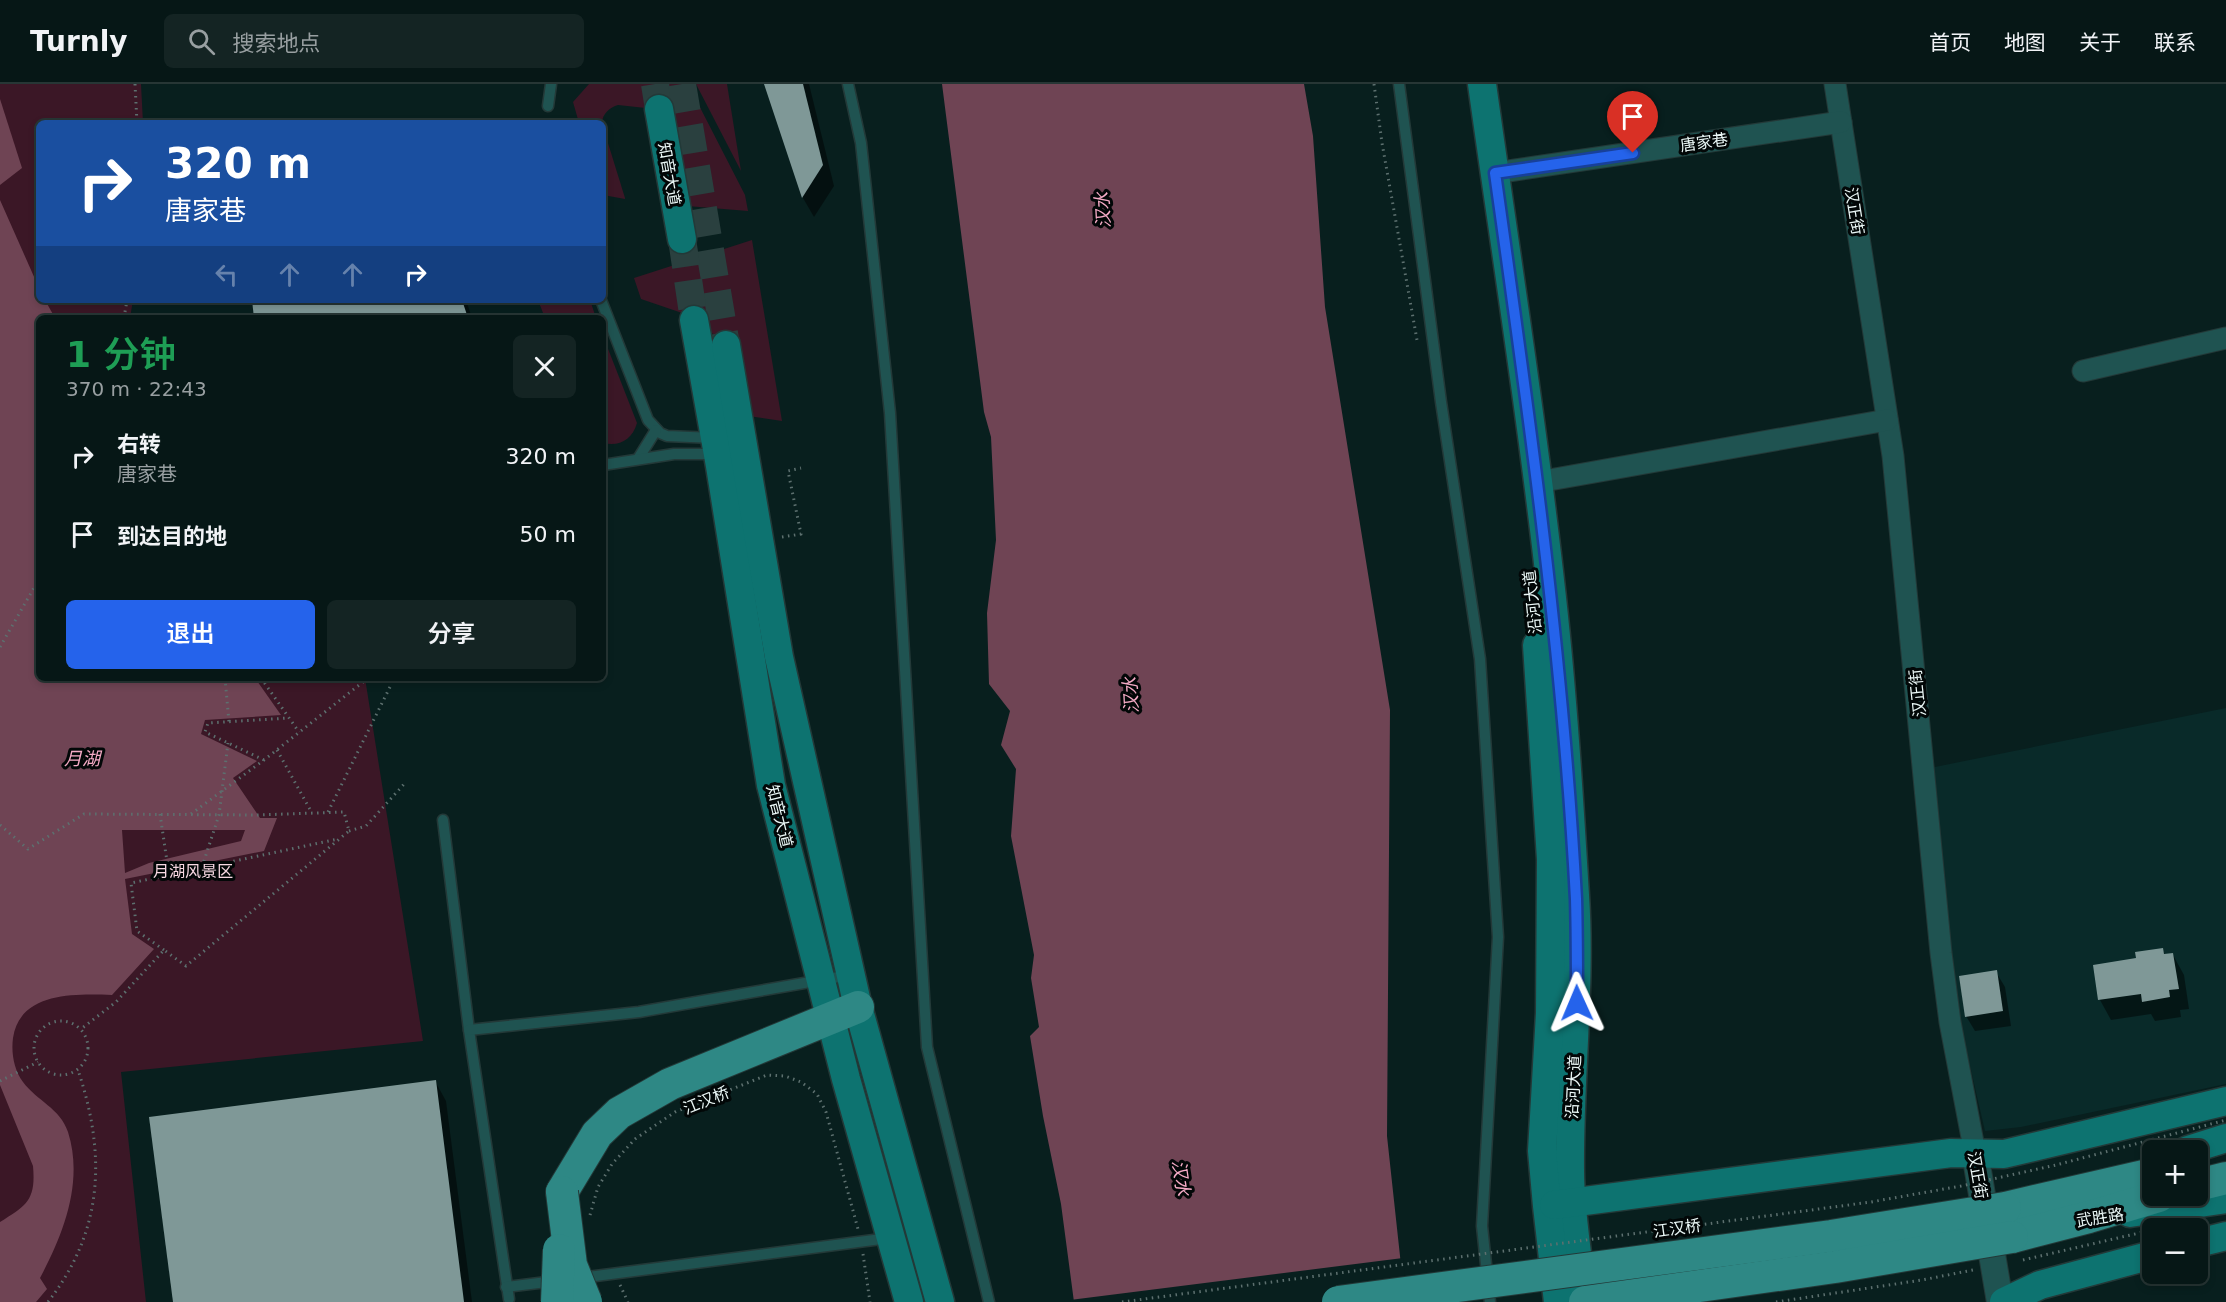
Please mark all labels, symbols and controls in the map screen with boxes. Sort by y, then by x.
search box [164,14,584,68]
text: Turnly [30,25,128,58]
icon: search [185,25,218,58]
text: 搜索地点 [233,31,321,56]
text: 首页 [1929,31,1971,55]
text: 地图 [2004,31,2046,55]
text: 关于 [2079,31,2121,55]
text: 联系 [2154,31,2196,55]
pin [1607,91,1658,153]
icon: arrive [1616,100,1649,133]
street label: 唐家巷 [1679,130,1729,155]
text: 320 m [165,139,311,188]
street label: 知音大道 [655,141,684,207]
icon: right [66,144,144,222]
street label: 汉正街 [1841,186,1868,236]
water label: 汉水 [1091,191,1114,229]
text: 唐家巷 [165,195,246,226]
icon: left [210,258,243,291]
icon: ahead [273,258,306,291]
icon: ahead [336,258,369,291]
icon: right [399,258,432,291]
text: 1 分钟 [66,334,176,375]
button: close [513,335,576,398]
text: 370 m · 22:43 [66,377,207,401]
text: 右转 [117,432,161,457]
icon: right [66,440,99,473]
text: 320 m [506,444,576,469]
text: 唐家巷 [117,462,177,486]
icon: arrive [66,518,99,551]
text: 50 m [520,522,576,547]
text: 到达目的地 [117,524,227,549]
street label: 沿河大道 [1520,569,1545,635]
button: 退出 [66,600,315,669]
button: 分享 [327,600,576,669]
street label: 汉正街 [1906,668,1929,718]
water label: 汉水 [1119,676,1142,714]
water label: 月湖 [64,748,103,769]
street label: 知音大道 [763,783,796,849]
park label: 月湖风景区 [153,862,233,881]
position arrow [1545,971,1609,1035]
street label: 沿河大道 [1562,1055,1585,1119]
street label: 江汉桥 [680,1083,732,1118]
map controls [2142,1140,2208,1284]
button: + [2142,1140,2208,1206]
street label: 汉正街 [1964,1150,1991,1200]
water label: 汉水 [1169,1159,1195,1198]
street label: 武胜路 [2075,1204,2125,1231]
street label: 江汉桥 [1652,1216,1702,1241]
button: − [2142,1218,2208,1284]

